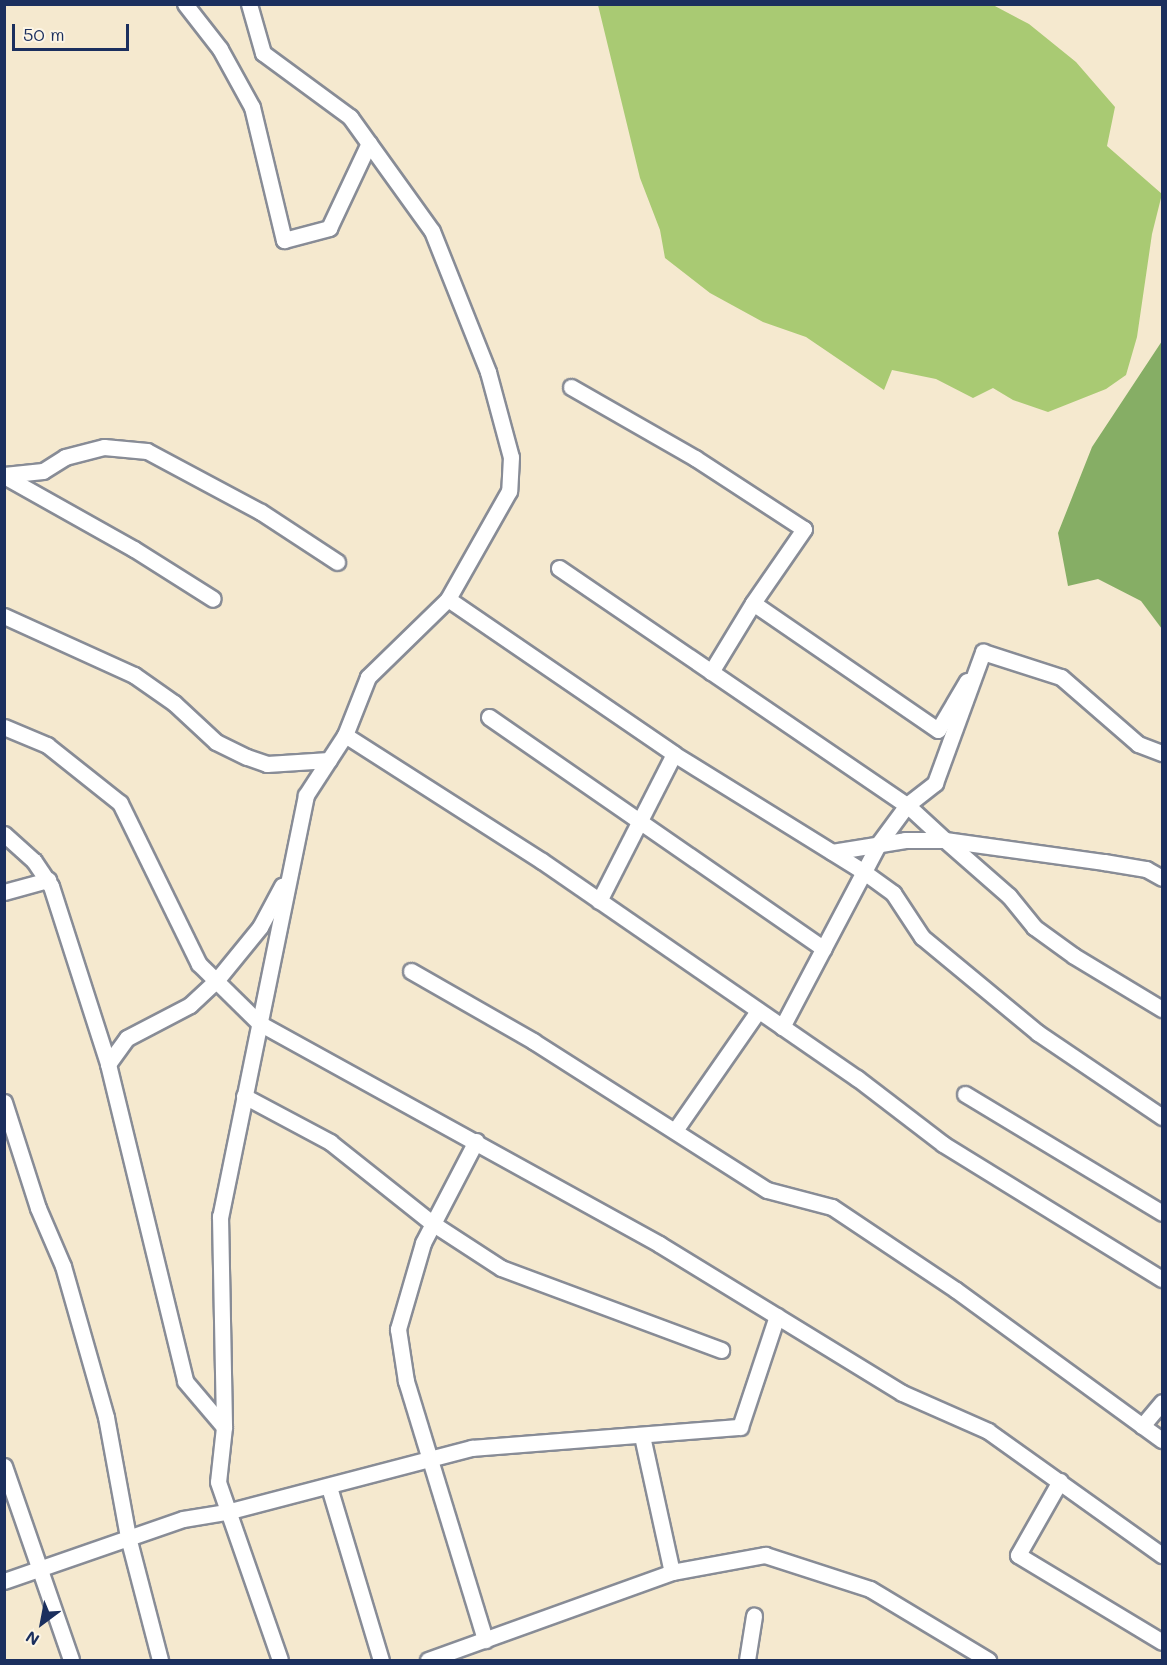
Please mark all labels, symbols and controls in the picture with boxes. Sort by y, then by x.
scale bar [15,12,132,50]
text: 50 m [23,22,65,46]
north arrow [12,1593,72,1653]
text: N [21,1627,43,1651]

